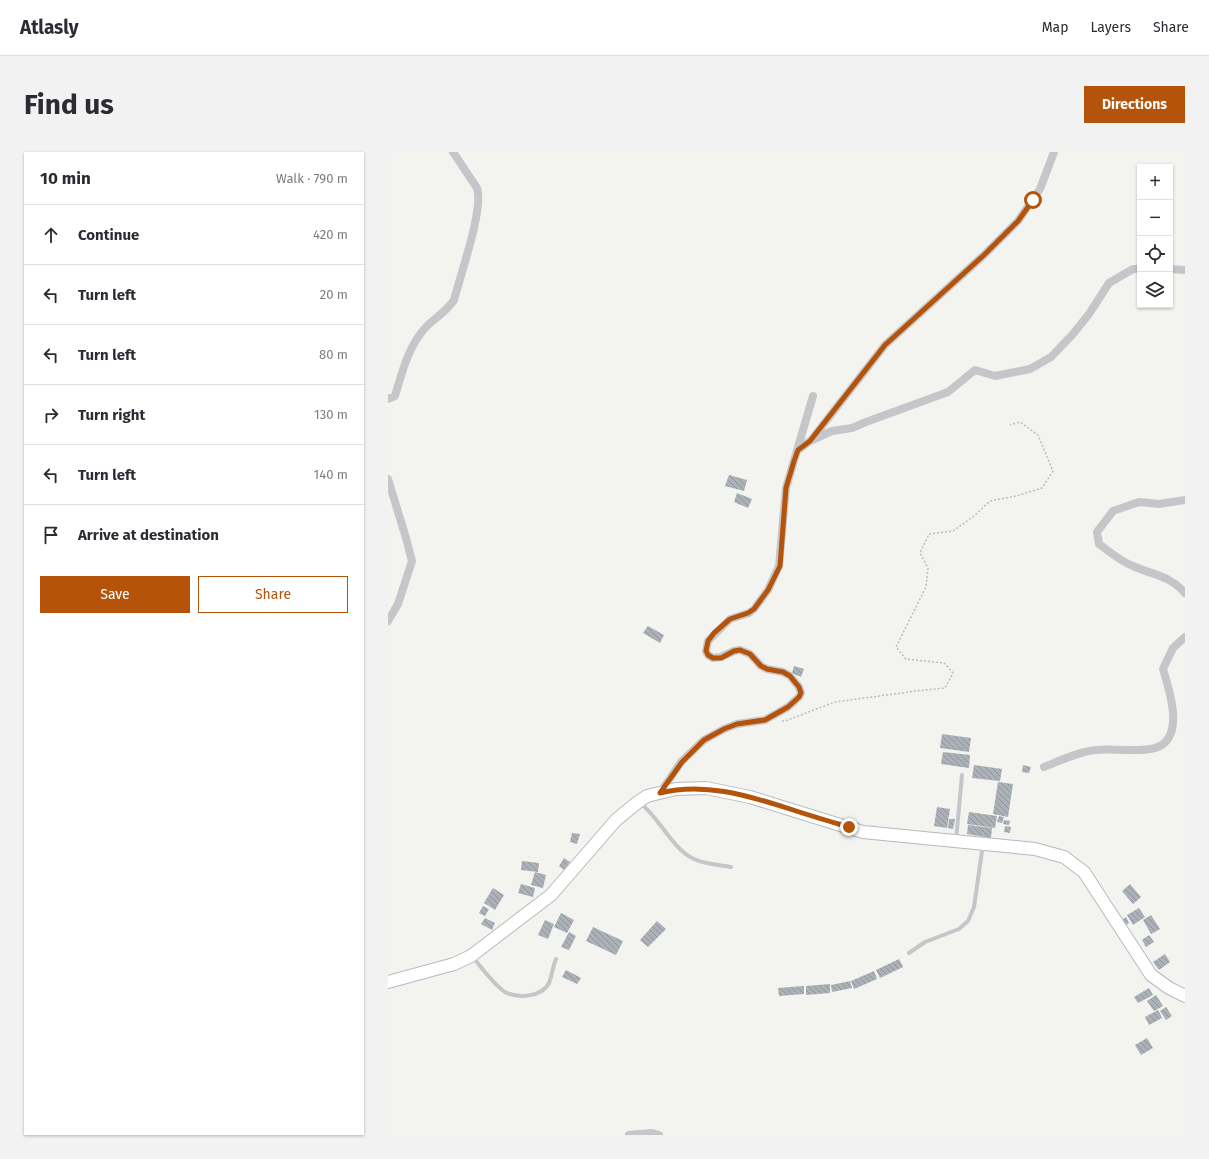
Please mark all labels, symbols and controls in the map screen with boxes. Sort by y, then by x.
text: Atlasly [20,16,79,39]
text: Map [1042,19,1068,36]
text: Layers [1090,19,1131,36]
text: Share [1153,19,1189,36]
button: Directions [1084,86,1185,123]
text: Find us [24,88,114,121]
map controls [1137,164,1173,308]
button: + [1137,164,1173,200]
text: 10 min [40,168,91,189]
text: Walk · 790 m [276,171,348,186]
route start [1024,191,1042,209]
button: − [1137,200,1173,236]
icon: ahead [40,224,62,246]
text: Continue [78,226,139,244]
text: 420 m [313,227,348,242]
button: locate [1137,236,1173,272]
button: layers [1137,272,1173,308]
icon: left [40,284,62,306]
text: Turn left [78,286,136,304]
text: 20 m [320,287,348,302]
icon: left [40,344,62,366]
text: Turn left [78,346,136,364]
text: 80 m [319,347,348,362]
icon: right [40,404,62,426]
text: Turn right [78,406,145,424]
text: 130 m [314,407,348,422]
icon: left [40,464,62,486]
text: Turn left [78,466,136,484]
text: 140 m [314,467,348,482]
icon: arrive [40,524,62,546]
text: Arrive at destination [78,526,219,544]
button: Save [40,576,190,613]
button: Share [198,576,348,613]
route end [840,818,858,836]

